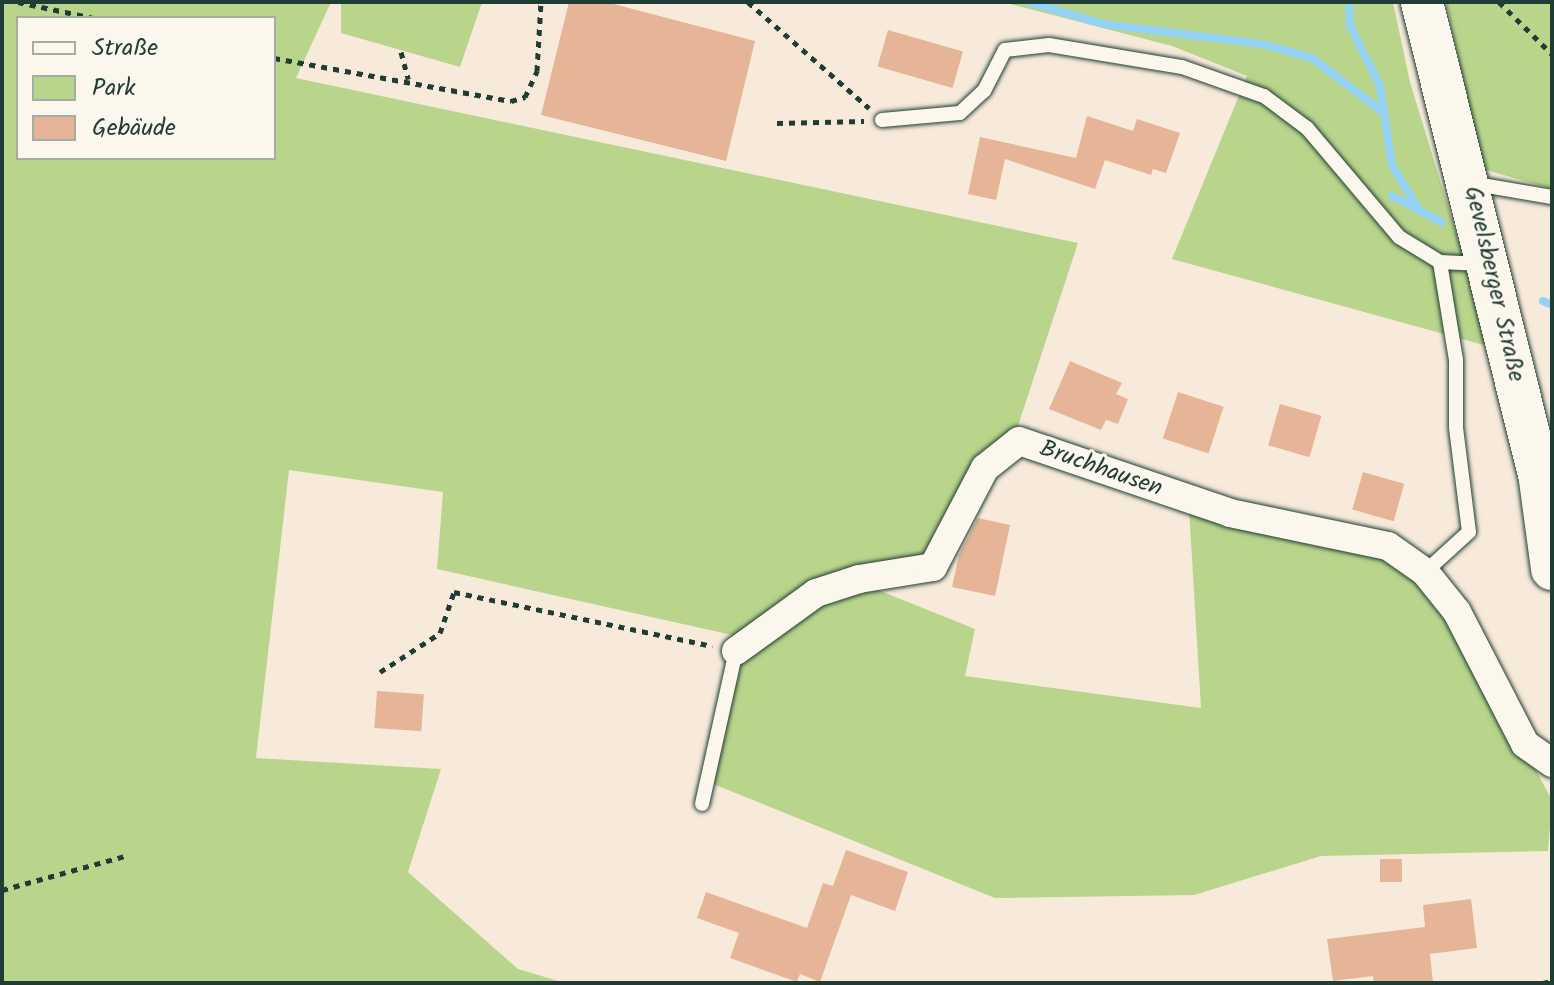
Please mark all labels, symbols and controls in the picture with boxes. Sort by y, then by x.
legend [16,16,276,160]
text: Straße [92,29,158,68]
text: Park [92,69,136,108]
text: Gebäude [92,109,176,148]
street label: Gevelsberger Straße [1458,183,1530,385]
street label: Bruchhausen [1036,435,1166,503]

